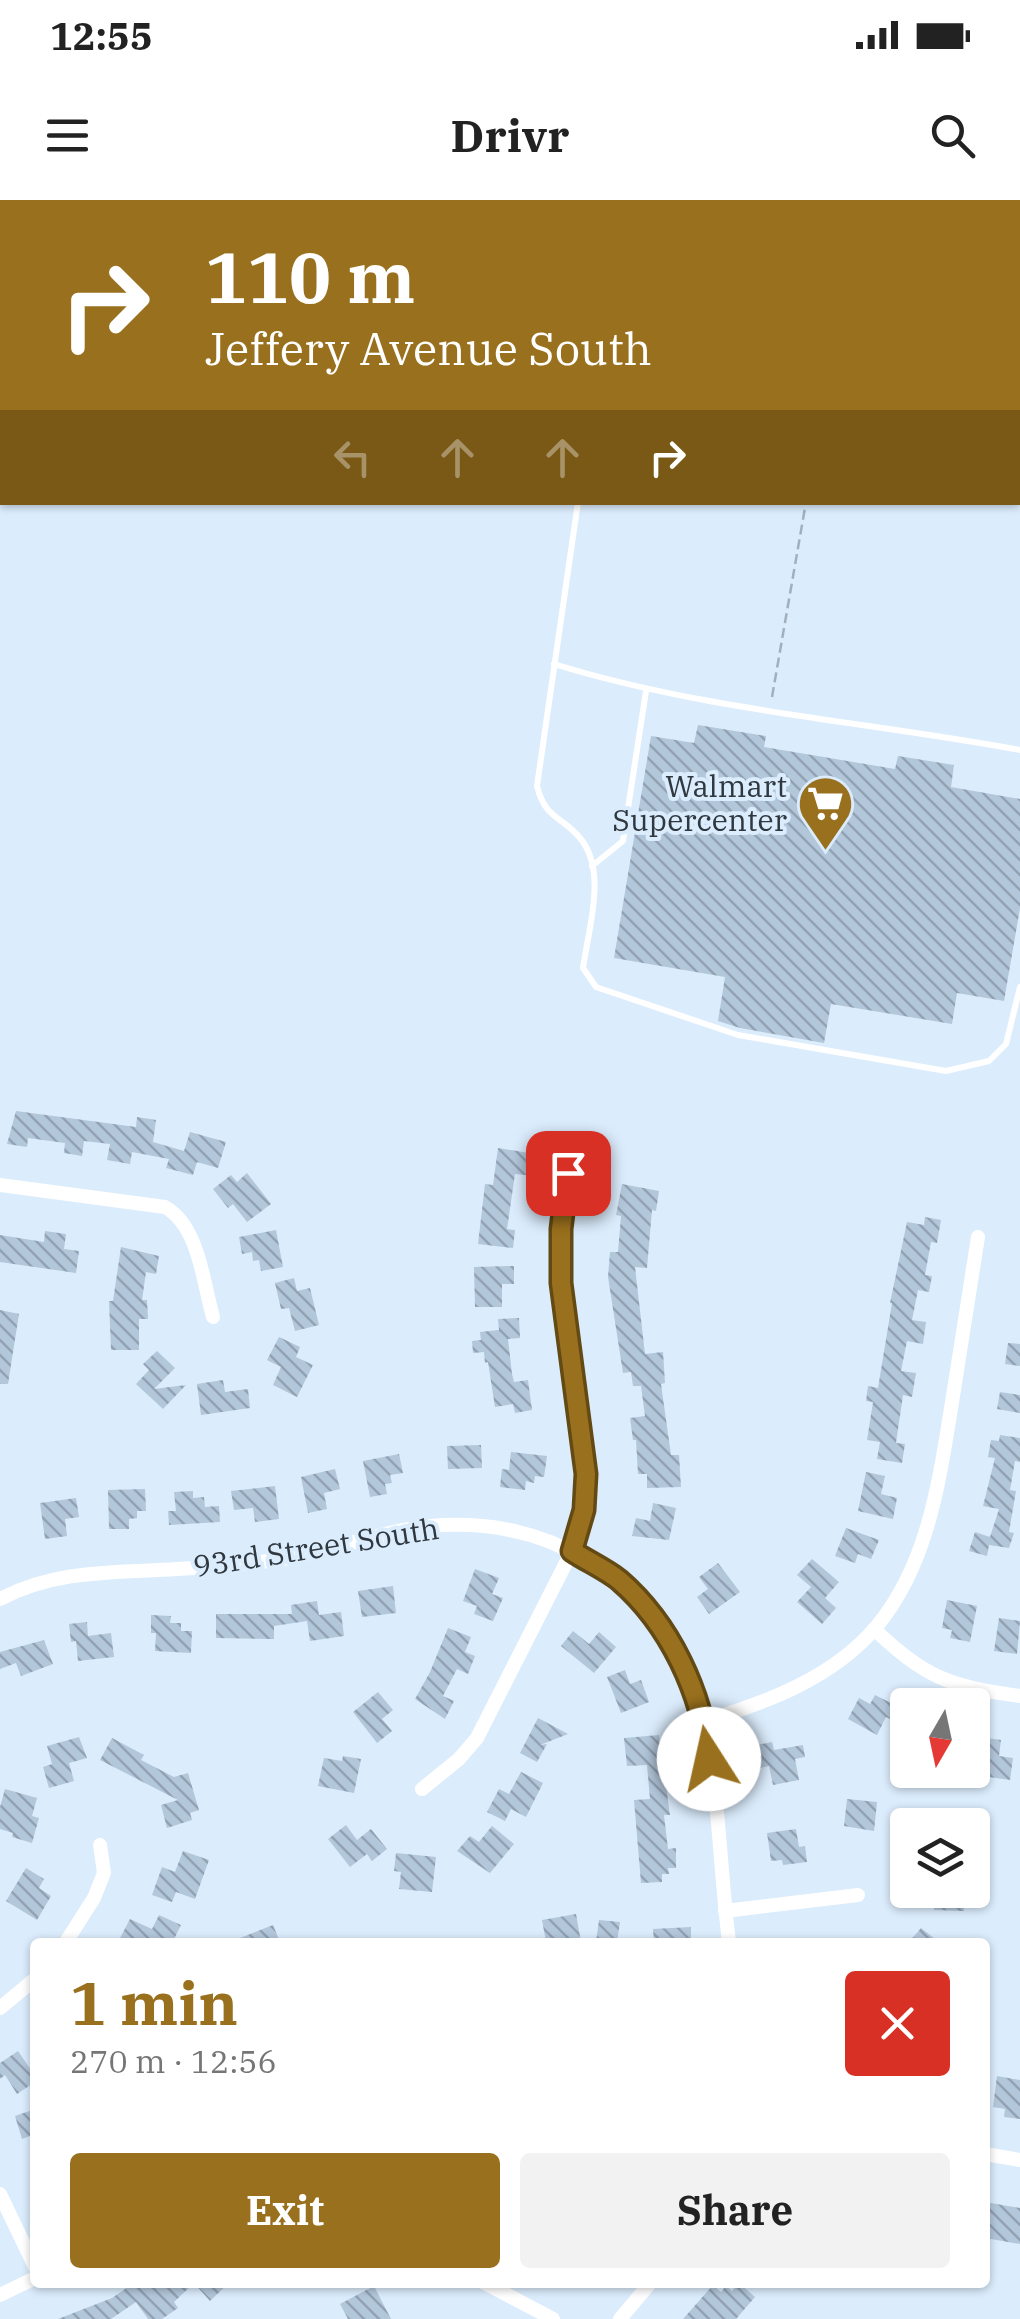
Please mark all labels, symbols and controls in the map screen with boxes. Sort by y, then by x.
text: 12:55 [50,11,153,60]
text: Drivr [451,106,569,164]
icon: menu [40,108,95,163]
icon: search [925,108,980,163]
text: 110 m [205,231,415,322]
icon: right [40,240,170,370]
text: Jeffery Avenue South [205,319,652,377]
icon: left [325,430,380,485]
icon: ahead [430,430,485,485]
icon: ahead [535,430,590,485]
icon: right [640,430,695,485]
place label: Walmart Supercenter [612,766,787,839]
supermarket icon: Walmart Supercenter [796,774,856,853]
pin [526,1131,611,1216]
icon: arrive [541,1146,596,1201]
street label: 93rd Street South [190,1508,441,1585]
north arrow [890,1688,990,1788]
map controls [890,1688,990,1908]
position arrow [657,1707,761,1811]
button: layers [890,1808,990,1908]
text: 1 min [70,1963,238,2042]
button: close [845,1971,950,2076]
text: 270 m · 12:56 [70,2040,277,2082]
button: Exit [70,2153,500,2268]
button: Share [520,2153,950,2268]

